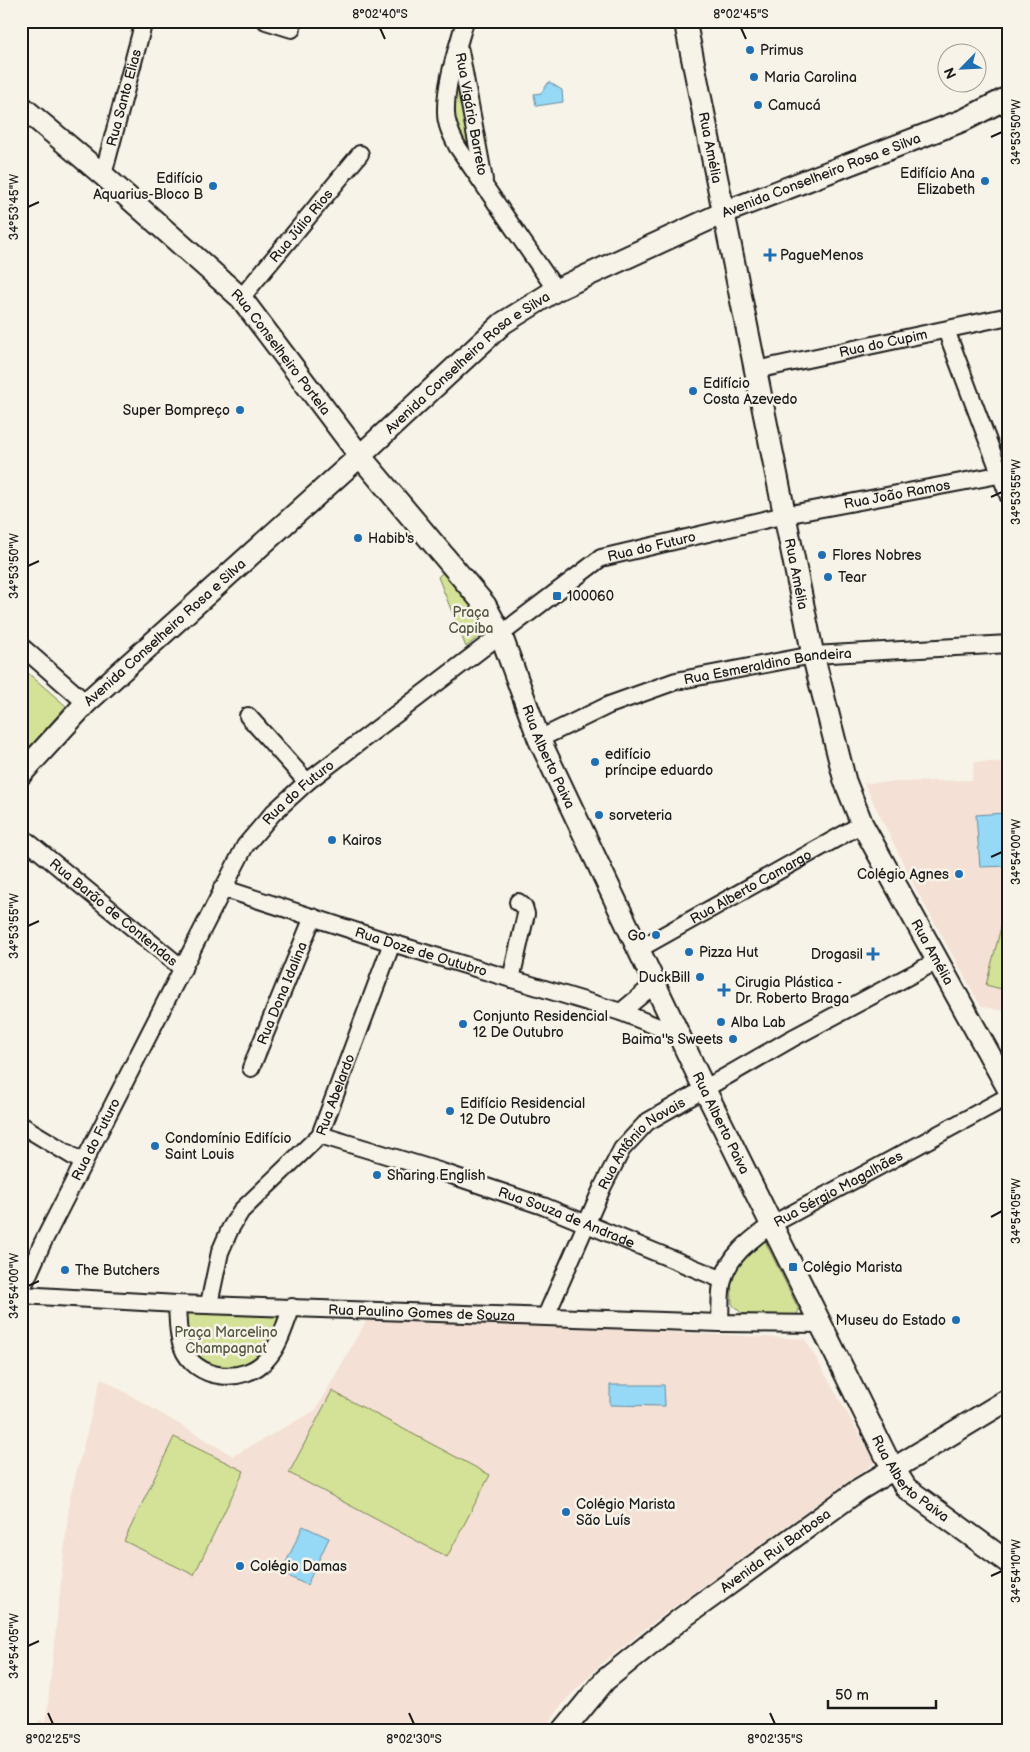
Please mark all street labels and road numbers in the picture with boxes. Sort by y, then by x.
street label: Rua Santo Elias [103,47,145,148]
street label: Rua Vigário Barreto [452,51,491,177]
street label: Rua Amélia [695,110,726,185]
street label: Avenida Conselheiro Rosa e Silva [719,129,923,221]
street label: Rua Júlio Rios [266,185,336,266]
street label: Rua Conselheiro Portela [228,285,334,418]
street label: Avenida Conselheiro Rosa e Silva [381,287,553,437]
street label: Rua do Cupim [837,325,929,361]
street label: Rua João Ramos [842,476,952,512]
street label: Rua do Futuro [606,528,697,565]
street label: Rua Amélia [781,537,812,611]
street label: Avenida Conselheiro Rosa e Silva [80,555,249,709]
street label: Rua Esmeraldino Bandeira [682,644,852,688]
street label: Rua Alberto Paiva [519,702,579,811]
street label: Rua do Futuro [258,756,337,828]
street label: Rua Alberto Camargo [687,846,814,927]
street label: Rua Barão de Contendas [46,855,181,970]
street label: Rua Amélia [908,916,958,988]
street label: Rua Doze de Outubro [353,923,489,980]
street label: Rua Dona Idalina [253,939,310,1047]
street label: Rua Abelardo [312,1051,358,1138]
street label: Rua Alberto Paiva [689,1069,754,1177]
street label: Rua Antônio Novais [594,1093,688,1192]
street label: Rua do Futuro [67,1095,123,1183]
street label: Rua Sérgio Magalhães [771,1147,905,1231]
street label: Rua Souza de Andrade [496,1183,637,1251]
street label: Rua Paulino Gomes de Souza [328,1301,515,1324]
street label: Rua Alberto Paiva [868,1432,953,1525]
street label: Avenida Rui Barbosa [717,1505,834,1596]

